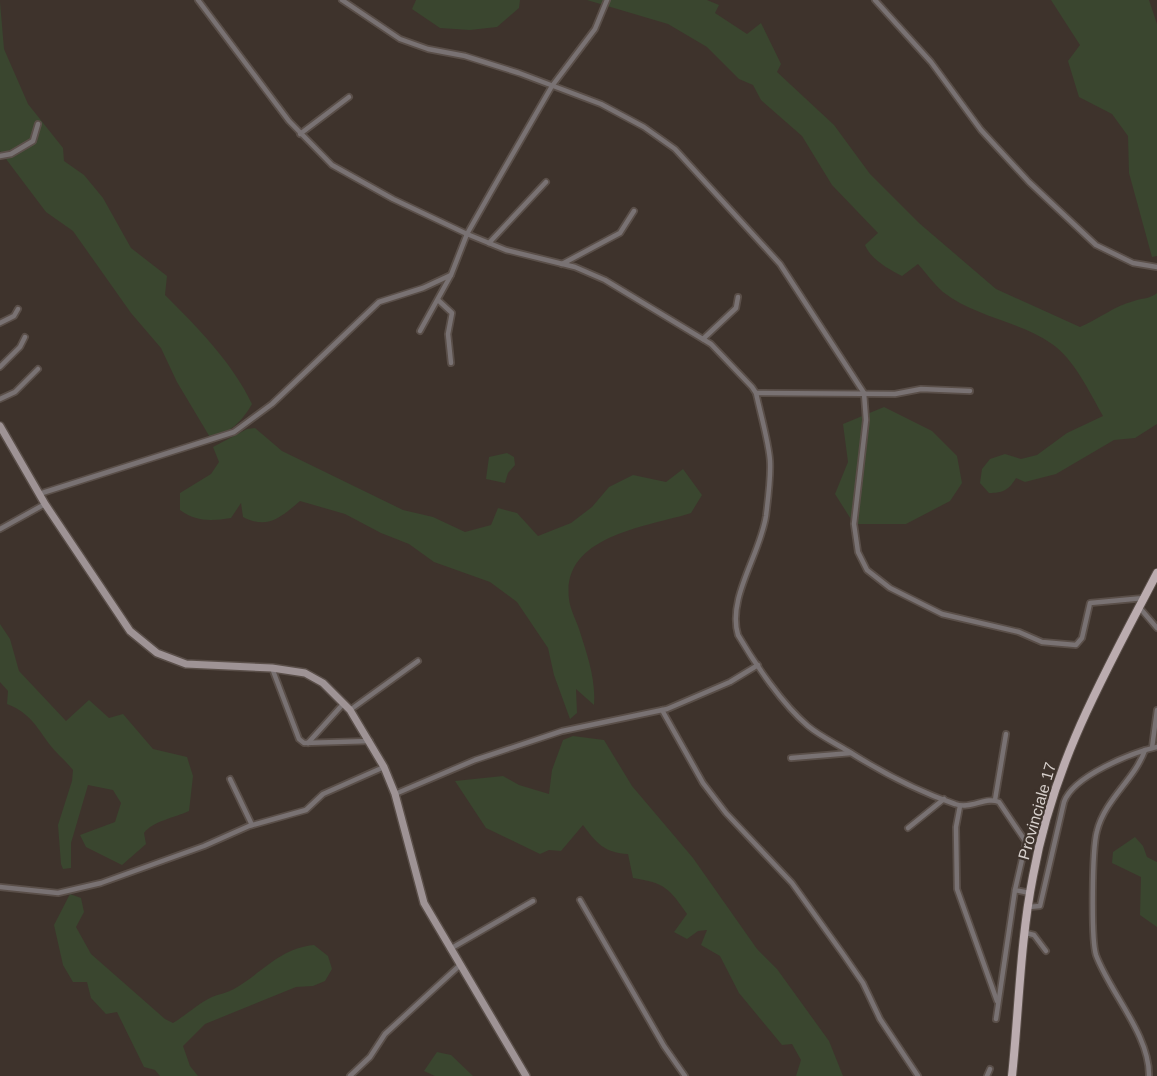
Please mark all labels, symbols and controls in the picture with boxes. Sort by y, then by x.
street label: Provinciale 17 [1015,760,1059,862]

